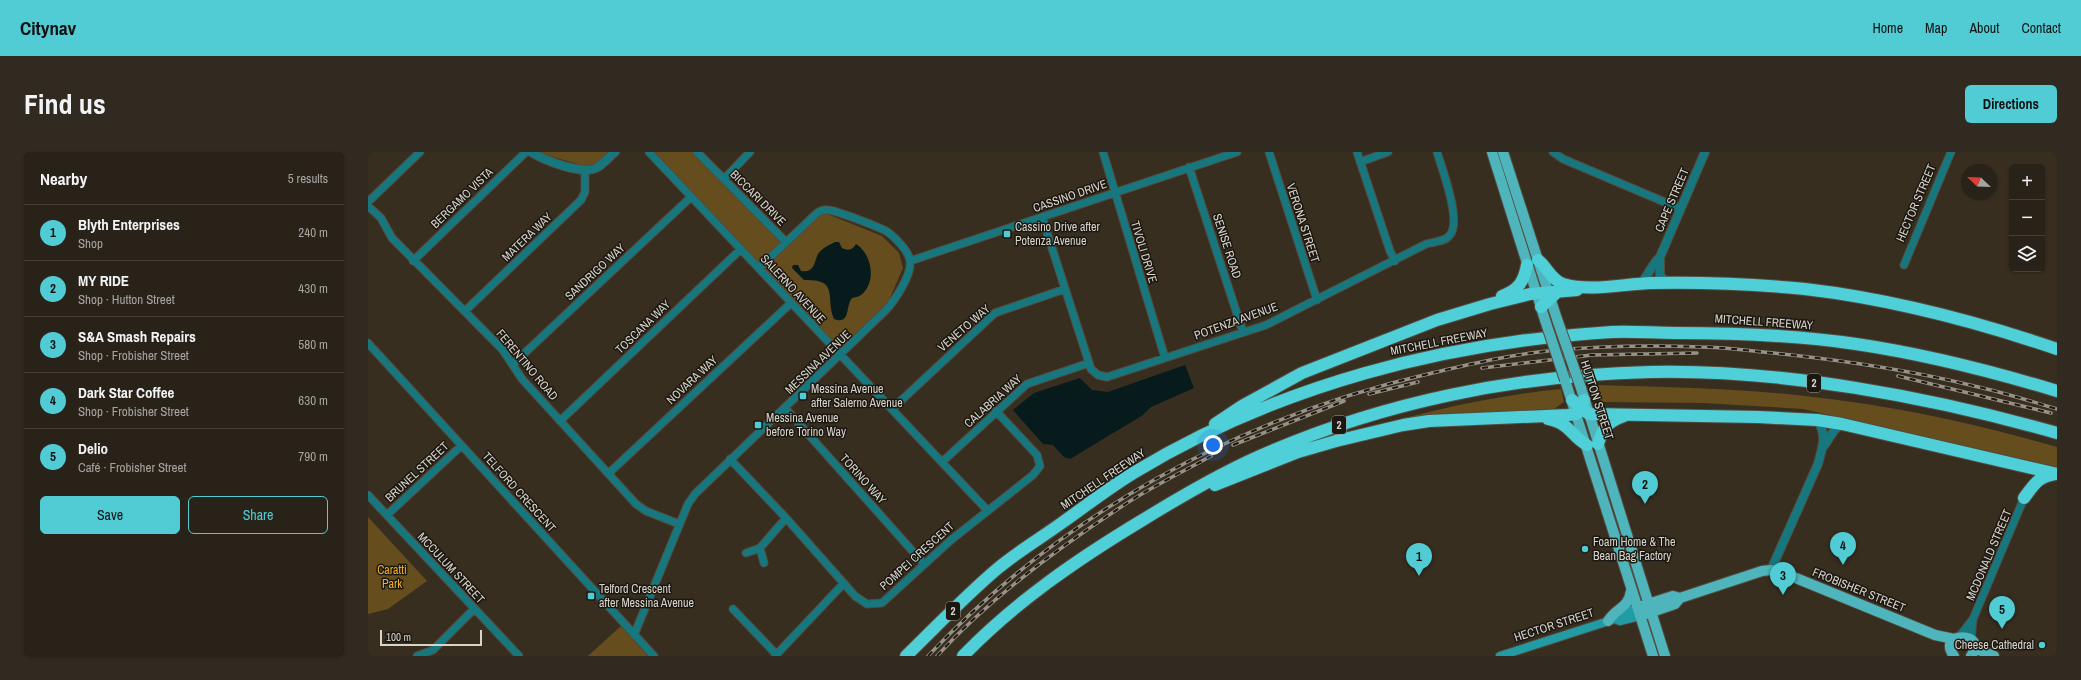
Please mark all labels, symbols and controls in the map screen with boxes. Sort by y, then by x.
text: Citynav [20,15,76,41]
text: Home [1872,19,1903,37]
text: Map [1925,19,1947,37]
text: About [1969,19,1999,37]
text: Contact [2021,19,2061,37]
text: Find us [24,85,106,123]
button: Directions [1965,85,2057,123]
street label: HECTOR STREET [1892,162,1940,244]
street label: BERGAMO VISTA [427,164,497,232]
north arrow [1961,164,1997,200]
map controls [2009,164,2045,272]
button: + [2009,164,2045,200]
street label: CAPE STREET [1651,165,1693,235]
text: Nearby [40,167,87,190]
street label: BICCARI DRIVE [727,167,789,229]
text: 5 results [288,170,328,187]
street label: CASSINO DRIVE [1031,176,1109,216]
street label: VERONA STREET [1283,181,1323,265]
button: − [2009,200,2045,236]
street label: MATERA WAY [498,209,556,265]
street label: SENISE ROAD [1209,212,1245,280]
text: Blyth Enterprises [78,214,180,235]
place label: Cassino Drive after Potenza Avenue [1015,219,1100,249]
street label: TIVOLI DRIVE [1127,219,1161,285]
text: 1 [50,224,56,241]
text: 240 m [298,224,328,241]
marker: Cassino Drive after Potenza Avenue [1002,229,1012,239]
text: Shop [78,235,103,252]
button: layers [2009,236,2045,272]
street label: SANDRIGO WAY [562,240,629,304]
street label: SALERNO AVENUE [757,251,829,327]
text: MY RIDE [78,270,129,291]
text: 2 [50,280,56,297]
text: 430 m [298,280,328,297]
text: Shop · Hutton Street [78,291,175,308]
street label: TOSCANA WAY [612,296,674,357]
street label: POTENZA AVENUE [1192,298,1280,344]
street label: VENETO WAY [934,301,994,355]
street label: MITCHELL FREEWAY [1714,311,1814,333]
street label: MITCHELL FREEWAY [1389,325,1489,359]
text: S&A Smash Repairs [78,326,196,347]
street label: FERENTINO ROAD [493,326,561,404]
street label: MESSINA AVENUE [782,326,854,398]
text: 3 [50,336,56,353]
text: 580 m [298,336,328,353]
text: Shop · Frobisher Street [78,347,189,364]
street label: NOVARA WAY [663,352,721,408]
street label: HUTTON STREET [1577,358,1617,442]
street label: CALABRIA WAY [961,371,1026,431]
road number: 2 [1807,374,1821,392]
place label: Messina Avenue after Salerno Avenue [811,381,903,411]
text: Dark Star Coffee [78,382,174,403]
marker: Messina Avenue after Salerno Avenue [798,391,808,401]
text: 4 [50,392,56,409]
text: 630 m [298,392,328,409]
text: Shop · Frobisher Street [78,403,189,420]
place label: Messina Avenue before Torino Way [766,410,846,440]
road number: 2 [1332,416,1346,434]
marker: Messina Avenue before Torino Way [753,420,763,430]
your location [1203,435,1223,455]
text: Delio [78,438,108,459]
street label: BRUNEL STREET [382,438,452,506]
street label: MITCHELL FREEWAY [1058,445,1149,513]
text: 5 [50,448,56,465]
text: 790 m [298,448,328,465]
street label: TELFORD CRESCENT [479,448,559,536]
street label: TORINO WAY [836,451,890,508]
text: Café · Frobisher Street [78,459,186,476]
pin: 2 [1632,471,1658,504]
button: Save [40,496,180,534]
button: Share [188,496,328,534]
street label: MCDONALD STREET [1963,507,2015,603]
street label: POMPEI CRESCENT [876,518,958,594]
street label: MCCULUM STREET [414,529,488,607]
pin: 4 [1830,532,1856,565]
place label: Foam Home & The Bean Bag Factory [1593,534,1675,564]
pin: 1 [1406,543,1432,576]
marker: Foam Home & The Bean Bag Factory [1580,544,1590,554]
park label: Caratti Park [377,562,407,592]
pin: 3 [1770,562,1796,595]
street label: FROBISHER STREET [1810,564,1908,616]
place label: Telford Crescent after Messina Avenue [599,581,694,611]
marker: Telford Crescent after Messina Avenue [586,591,596,601]
pin: 5 [1989,596,2015,629]
road number: 2 [946,602,960,620]
street label: HECTOR STREET [1512,605,1596,645]
scale bar [380,628,482,647]
text: 100 m [386,630,411,644]
place label: Cheese Cathedral [1955,637,2034,653]
marker: Cheese Cathedral [2037,640,2047,650]

